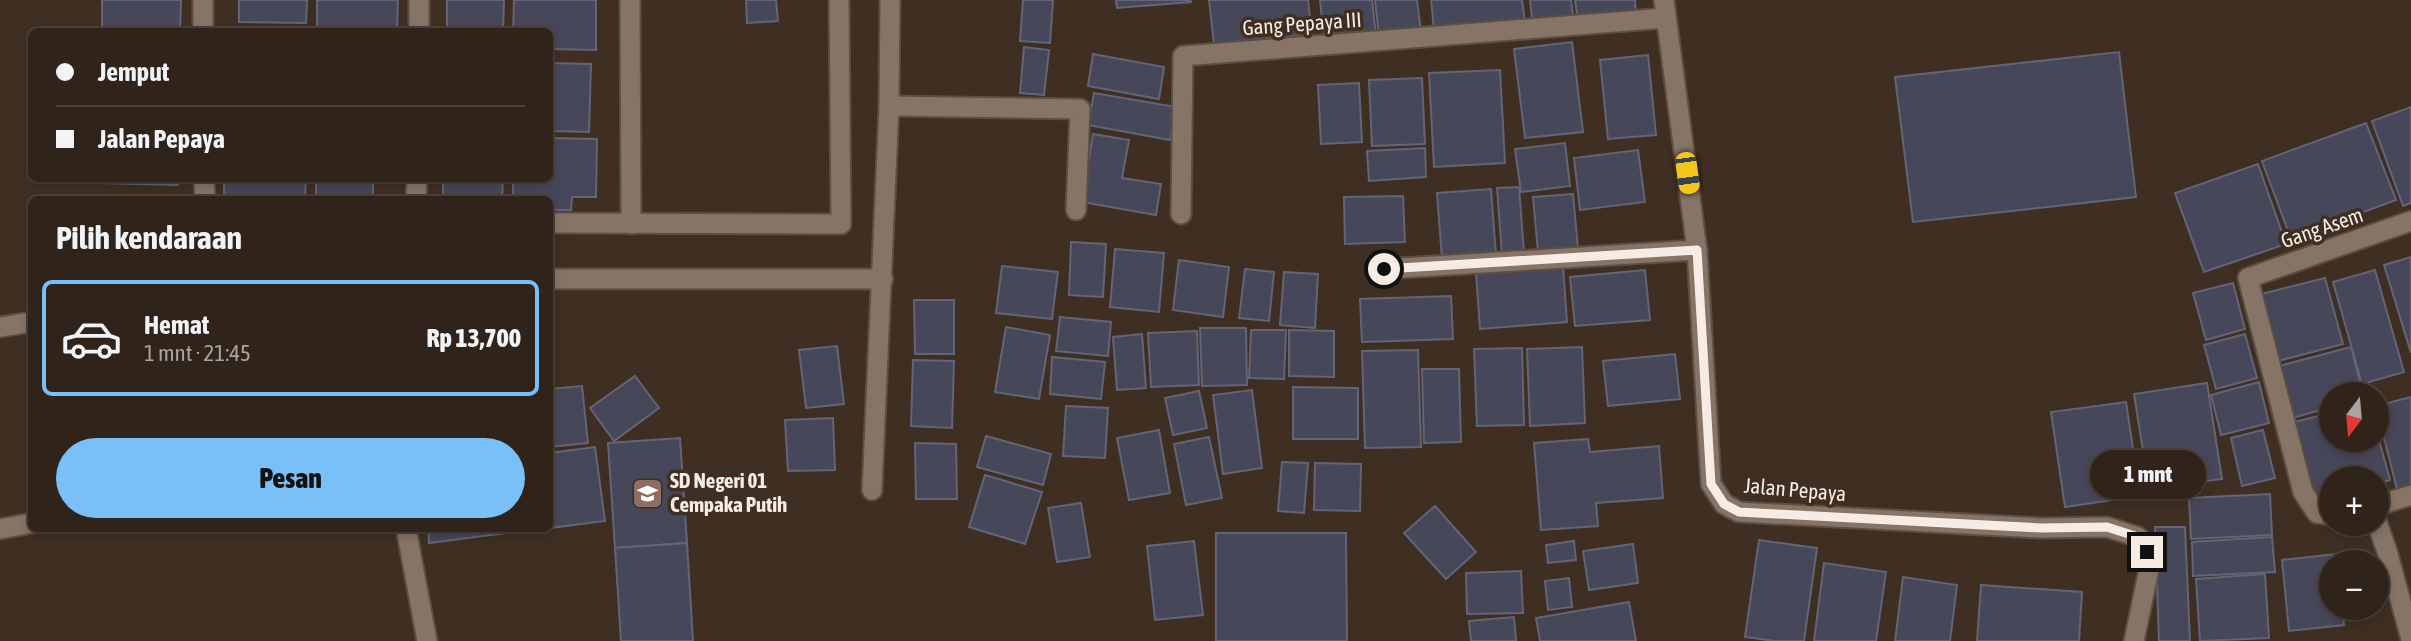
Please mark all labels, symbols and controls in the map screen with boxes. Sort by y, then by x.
street label: Gang Pepaya III [1242,7,1362,39]
text: Jemput [98,57,169,87]
text: Jalan Pepaya [98,124,225,154]
car [1674,151,1701,195]
street label: Gang Asem [2277,202,2366,252]
text: Pilih kendaraan [56,219,242,256]
route start [1368,253,1400,285]
icon: car [60,307,123,370]
text: Hemat [144,310,209,340]
text: Rp 13,700 [426,323,521,353]
text: 1 mnt · 21:45 [144,340,251,366]
north arrow [2319,382,2389,452]
map controls [2319,382,2389,620]
button: Pesan [56,438,525,518]
callout: 1 mnt [2089,450,2205,500]
text: 1 mnt [2124,461,2172,487]
button: + [2319,466,2389,536]
place label: SD Negeri 01 Cempaka Putih [670,468,787,516]
street label: Jalan Pepaya [1743,473,1847,505]
school or university icon: SD Negeri 01 Cempaka Putih [630,476,664,510]
route end [2131,536,2163,568]
button: − [2319,550,2389,620]

